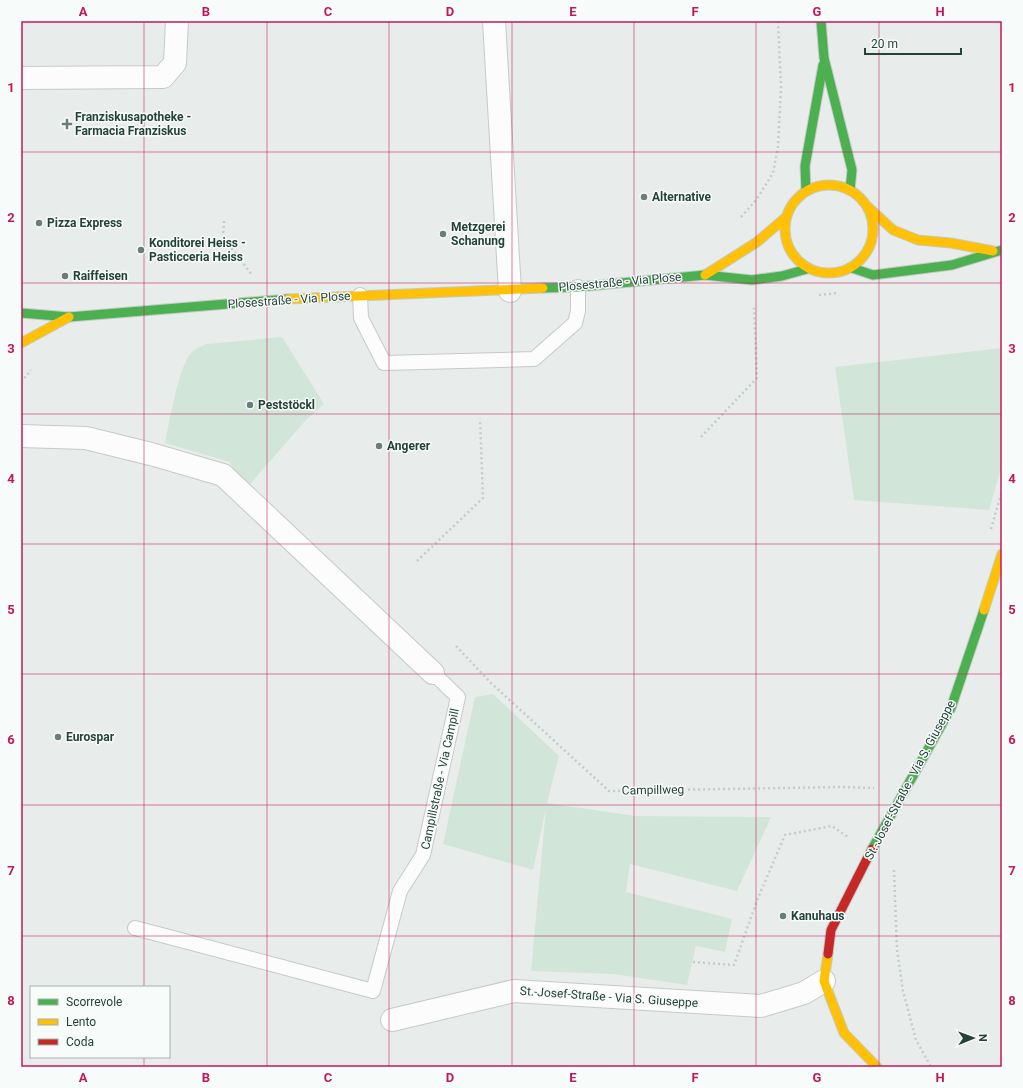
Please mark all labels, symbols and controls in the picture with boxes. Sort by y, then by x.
text: A [79,4,88,19]
text: B [202,4,210,19]
text: C [324,4,333,19]
text: D [446,4,454,19]
text: E [569,4,577,19]
text: F [691,4,699,19]
text: G [813,4,822,19]
text: H [935,4,945,19]
scale bar [865,30,961,56]
text: 20 m [871,37,898,51]
text: 1 [7,80,15,95]
text: 1 [1008,80,1016,95]
place label: Franziskusapotheke - Farmacia Franziskus [75,110,191,138]
marker: Franziskusapotheke - Farmacia Franziskus [62,119,72,129]
place label: Alternative [652,190,712,204]
marker: Alternative [639,192,649,202]
text: 2 [7,210,15,225]
text: 2 [1008,210,1016,225]
place label: Pizza Express [47,216,122,230]
marker: Pizza Express [34,218,44,228]
place label: Metzgerei Schanung [451,220,505,248]
marker: Metzgerei Schanung [438,229,448,239]
place label: Konditorei Heiss - Pasticceria Heiss [149,236,246,264]
marker: Konditorei Heiss - Pasticceria Heiss [136,245,146,255]
place label: Raiffeisen [73,269,128,283]
street label: Plosestraße - Via Plose [558,270,682,294]
marker: Raiffeisen [60,271,70,281]
street label: Plosestraße - Via Plose [227,289,351,311]
text: 3 [7,341,15,356]
text: 3 [1008,341,1016,356]
place label: Peststöckl [258,398,315,412]
marker: Peststöckl [245,400,255,410]
place label: Angerer [387,439,431,453]
marker: Angerer [374,441,384,451]
text: 4 [7,471,15,486]
text: 4 [1008,471,1016,486]
text: 5 [7,602,15,617]
text: 5 [1008,602,1016,617]
street label: St.-Josef-Straße - Via S. Giuseppe [862,698,958,862]
street label: Campillstraße - Via Campill [418,707,462,851]
place label: Eurospar [66,730,115,744]
text: 6 [7,732,15,747]
marker: Eurospar [53,732,63,742]
text: 6 [1008,732,1016,747]
street label: Campillweg [622,782,684,798]
text: 7 [7,863,15,878]
text: 7 [1008,863,1016,878]
place label: Kanuhaus [791,909,845,923]
marker: Kanuhaus [778,911,788,921]
street label: St.-Josef-Straße - Via S. Giuseppe [519,984,699,1010]
legend [30,986,170,1058]
text: 8 [7,993,15,1008]
text: 8 [1008,993,1016,1008]
text: Scorrevole [66,995,122,1009]
text: Lento [66,1015,96,1029]
north arrow [953,1018,993,1058]
text: N [976,1034,989,1042]
text: Coda [66,1035,94,1049]
text: A [79,1070,88,1085]
text: B [202,1070,210,1085]
text: C [324,1070,333,1085]
text: D [446,1070,454,1085]
text: E [569,1070,577,1085]
text: F [691,1070,699,1085]
text: G [813,1070,822,1085]
text: H [935,1070,945,1085]

